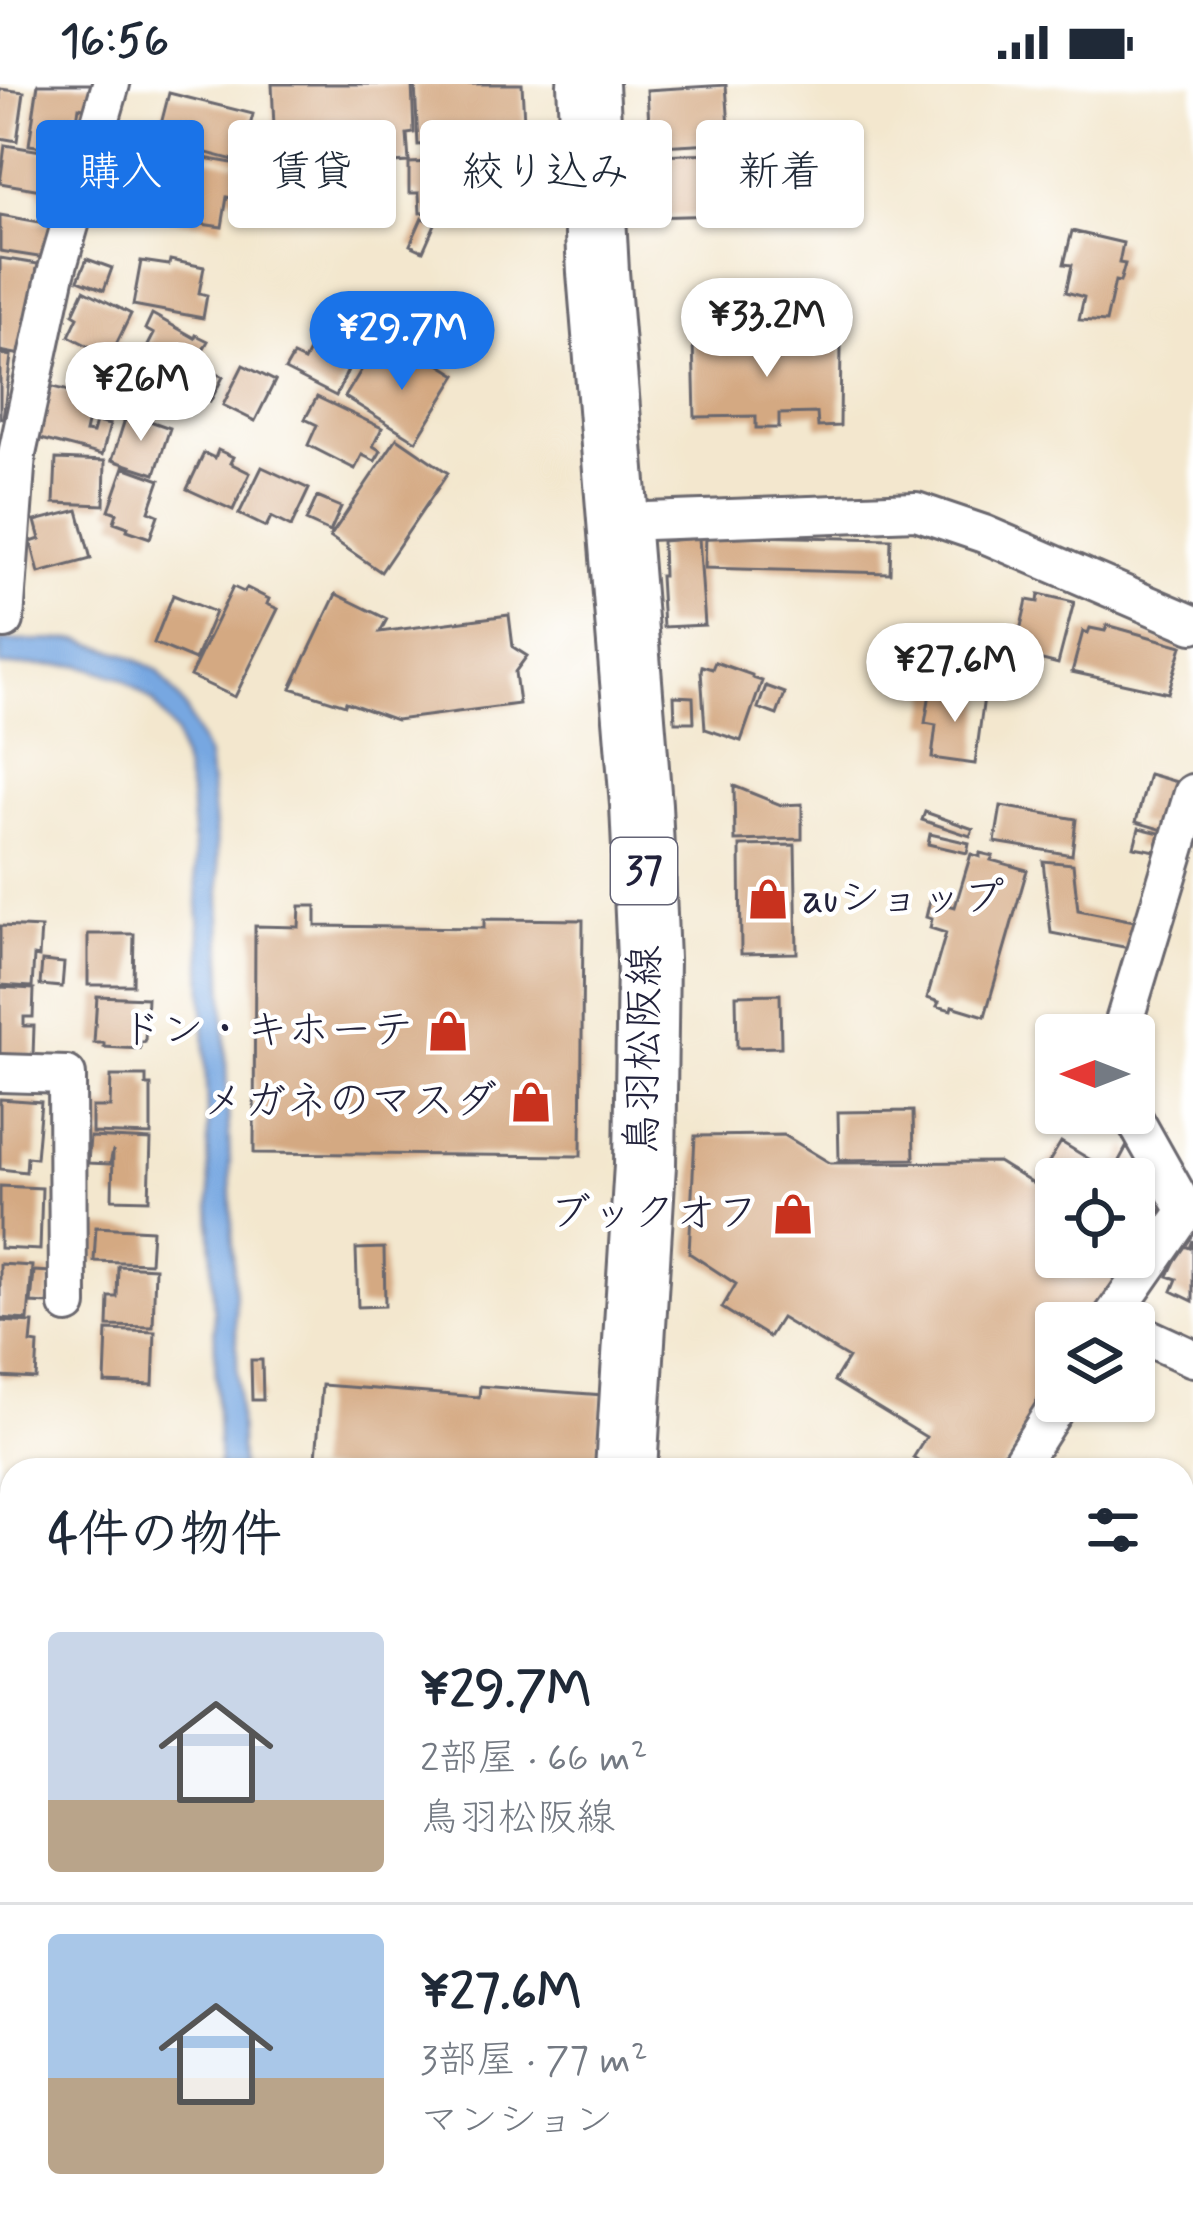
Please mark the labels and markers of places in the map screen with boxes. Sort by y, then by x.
pin: ¥33.2M [669,278,865,380]
pin: ¥29.7M [304,291,500,393]
pin: ¥26M [70,342,212,444]
pin: ¥27.6M [857,623,1053,725]
place label: auショップ [802,872,1005,927]
shop icon: auショップ [745,876,791,922]
place label: ドン・キホーテ [120,1004,414,1059]
shop icon: ドン・キホーテ [425,1008,471,1054]
place label: メガネのマスダ [202,1075,497,1130]
shop icon: メガネのマスダ [508,1079,554,1125]
place label: ブックオフ [549,1187,759,1242]
shop icon: ブックオフ [770,1191,816,1237]

